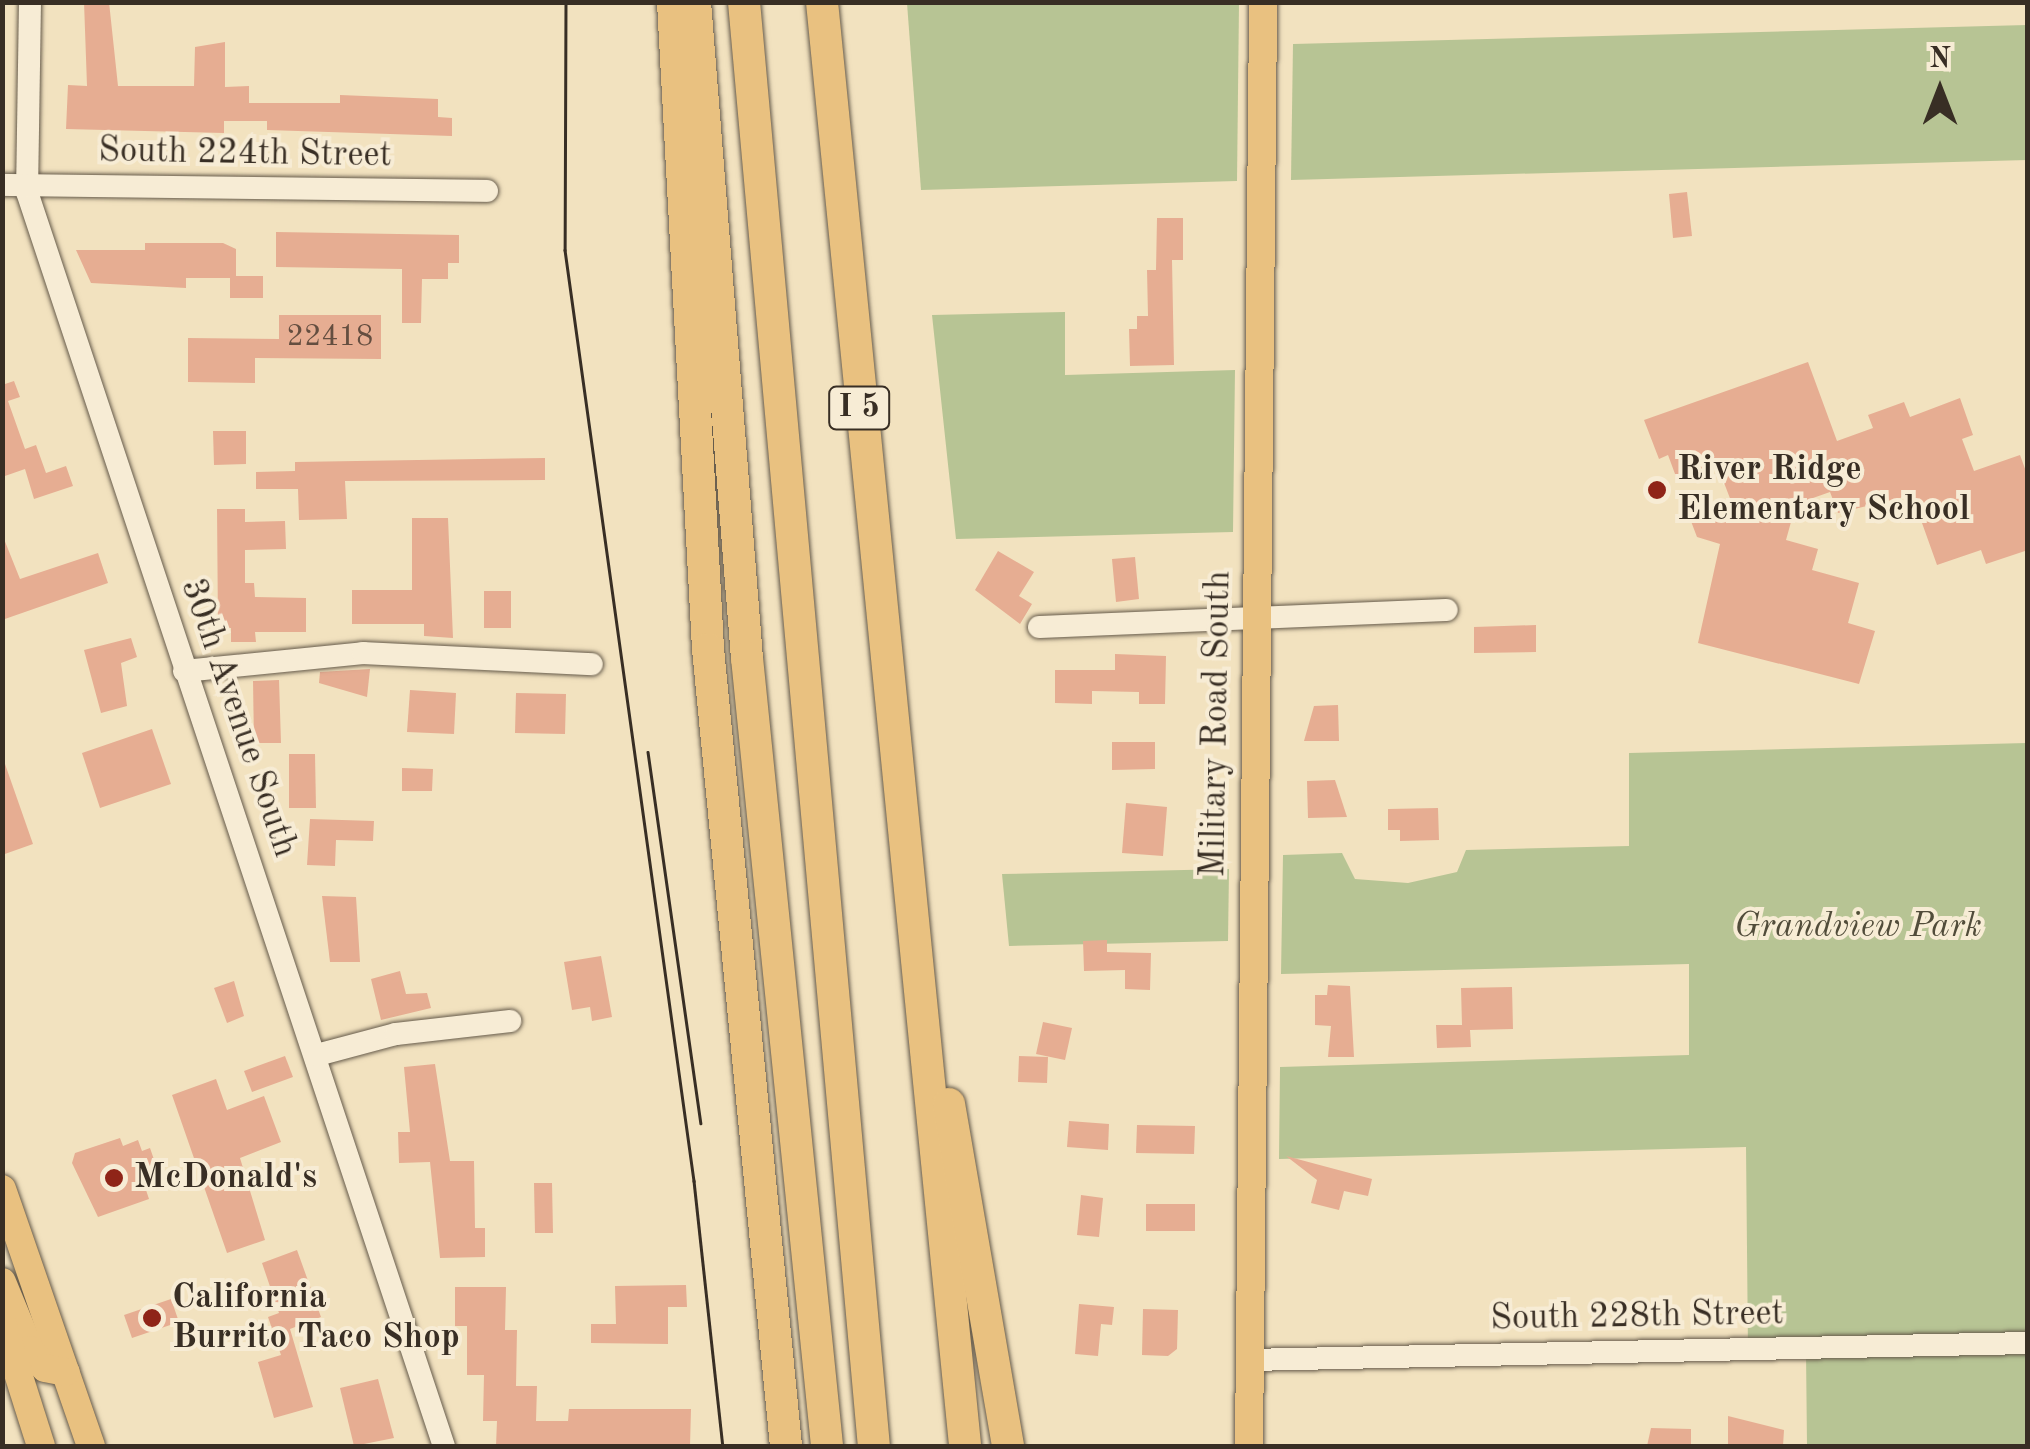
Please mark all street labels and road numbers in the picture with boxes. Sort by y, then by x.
street label: South 224th Street [98,130,392,178]
road number: I 5 [826,381,892,435]
street label: Military Road South [1193,570,1241,878]
street label: 30th Avenue South [171,573,305,863]
street label: South 228th Street [1490,1293,1784,1341]

